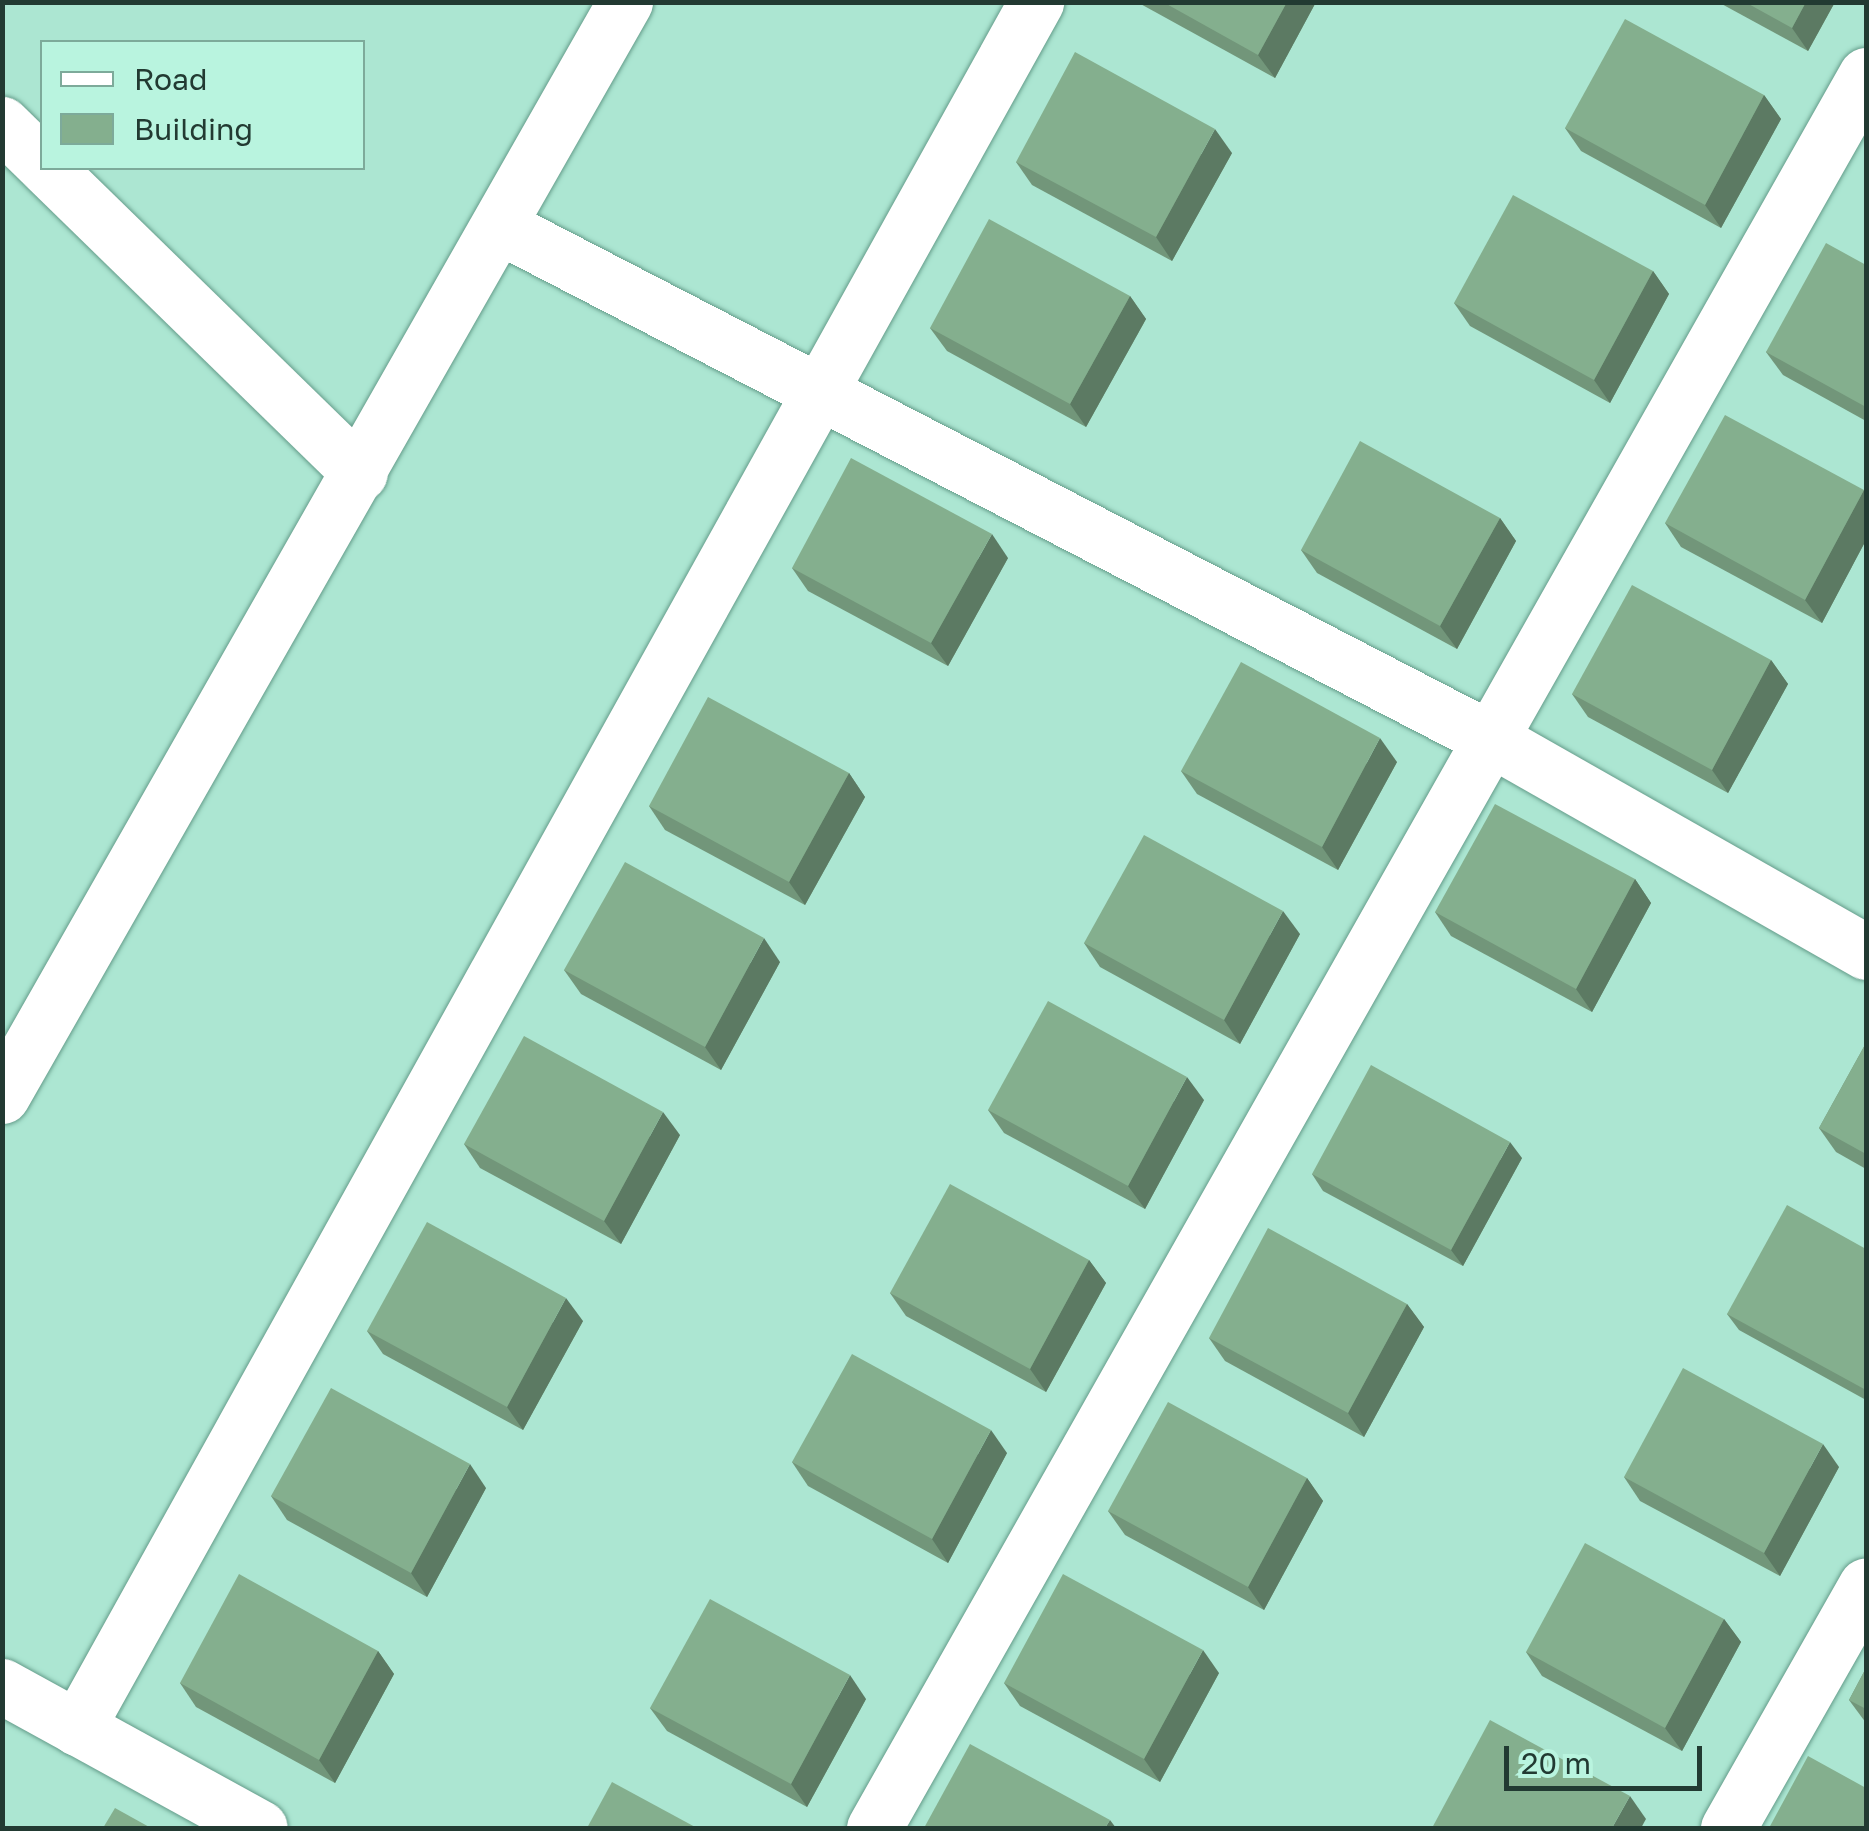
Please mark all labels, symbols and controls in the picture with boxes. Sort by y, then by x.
legend [40,40,365,170]
text: Road [134,61,208,97]
text: Building [134,111,253,147]
scale bar [1509,1726,1706,1788]
text: 20 m [1521,1745,1591,1781]

